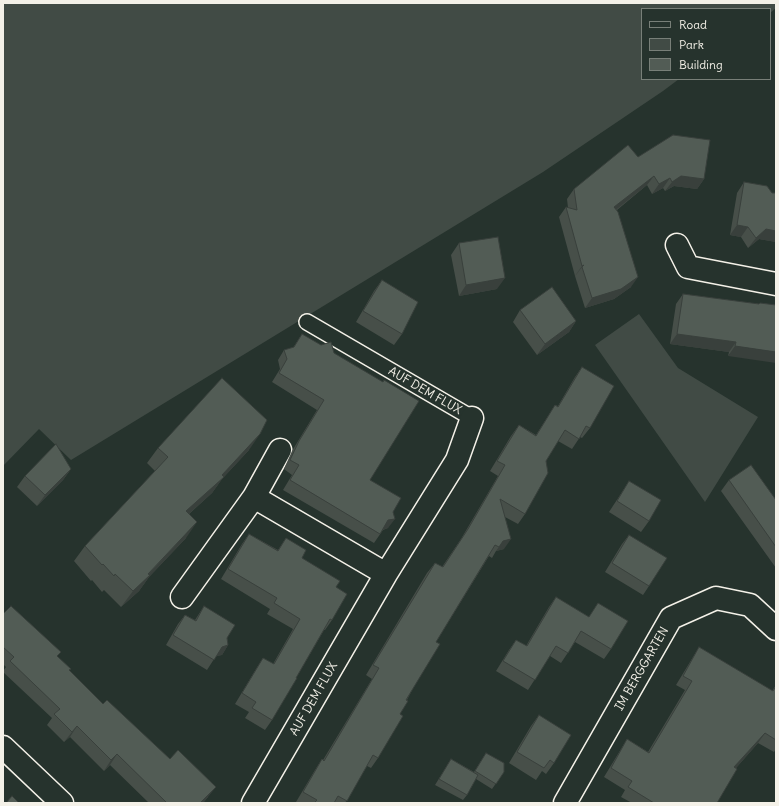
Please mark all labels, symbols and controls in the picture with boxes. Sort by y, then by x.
legend [641,8,771,80]
text: Road [679,17,707,32]
text: Park [679,37,704,52]
text: Building [679,57,723,72]
street label: AUF DEM FLUX [386,364,464,418]
street label: IM BERGGARTEN [612,625,672,713]
street label: AUF DEM FLUX [287,660,341,738]

